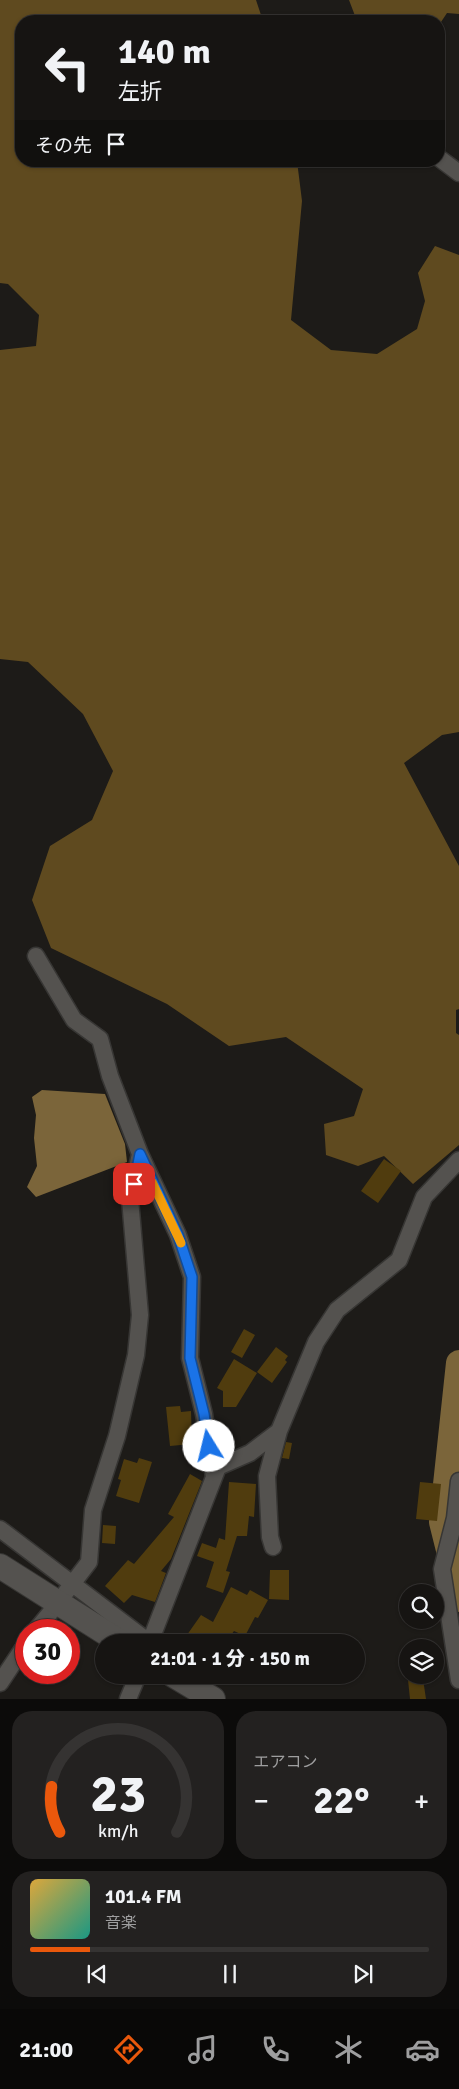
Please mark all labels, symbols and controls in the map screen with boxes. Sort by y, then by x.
text: 140 m [118,30,211,73]
icon: left [35,35,100,100]
text: 左折 [118,78,162,105]
icon: arrive [102,130,130,158]
text: その先 [35,134,92,158]
pin [113,1163,155,1205]
icon: arrive [120,1170,148,1198]
position arrow [182,1419,234,1471]
map controls [399,1584,444,1684]
button: search [399,1584,444,1629]
speed limit sign: 30 [15,1619,80,1684]
button: layers [399,1639,444,1684]
text: 21:01 · 1 分 · 150 m [150,1647,310,1671]
text: エアコン [254,1752,318,1772]
text: 23 [90,1762,146,1826]
text: 22° [313,1777,369,1824]
text: − [254,1784,269,1818]
text: + [414,1784,429,1818]
text: km/h [98,1820,138,1842]
text: 101.4 FM [105,1885,182,1909]
text: 音楽 [105,1913,137,1933]
icon: previous [83,1960,111,1988]
icon: pause [216,1960,244,1988]
icon: next [349,1960,377,1988]
icon: directions [111,2032,146,2067]
icon: music [185,2032,220,2067]
icon: phone [258,2032,293,2067]
icon: climate [331,2032,366,2067]
icon: car [405,2032,440,2067]
text: 21:00 [19,2036,73,2063]

